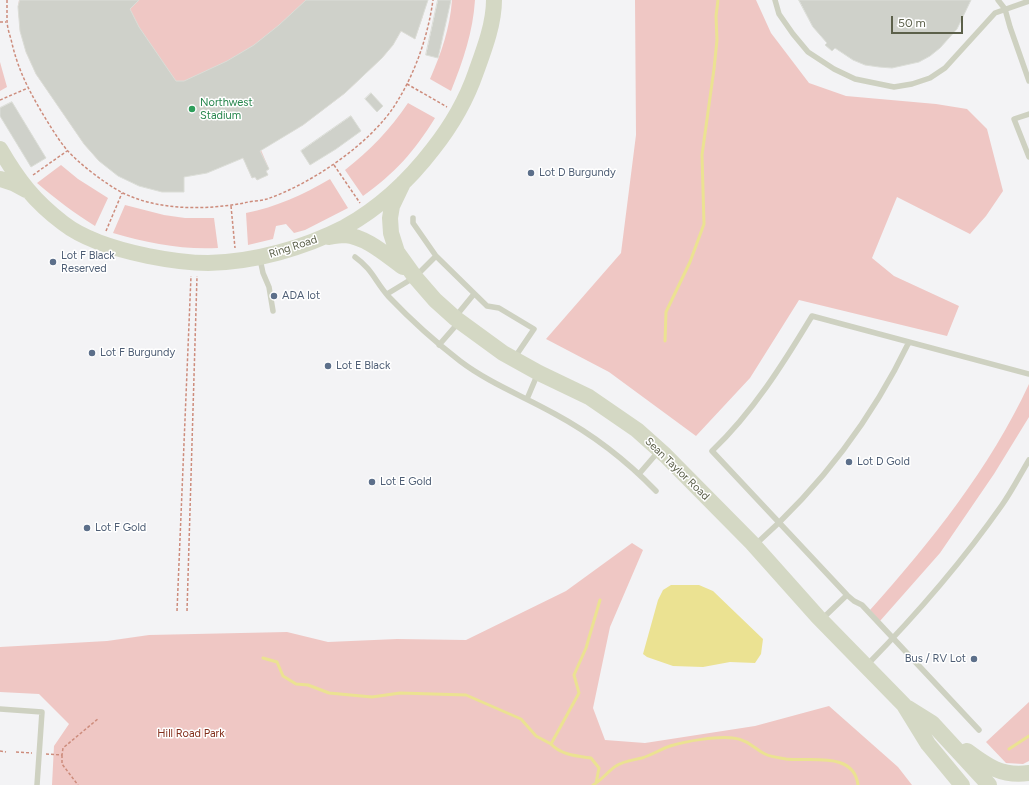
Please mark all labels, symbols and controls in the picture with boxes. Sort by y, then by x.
scale bar [893,8,965,34]
text: 50 m [898,16,926,30]
place label: Northwest Stadium [200,96,253,122]
marker: Northwest Stadium [187,104,197,114]
place label: Lot D Burgundy [539,166,616,180]
marker: Lot D Burgundy [526,168,536,178]
street label: Ring Road [267,233,319,261]
place label: Lot F Black Reserved [61,249,115,275]
marker: Lot F Black Reserved [48,257,58,267]
place label: ADA lot [282,289,320,303]
marker: ADA lot [269,291,279,301]
place label: Lot F Burgundy [100,346,175,360]
marker: Lot F Burgundy [87,348,97,358]
place label: Lot E Black [336,359,390,373]
marker: Lot E Black [323,361,333,371]
street label: Sean Taylor Road [642,435,712,503]
place label: Lot D Gold [857,455,910,469]
marker: Lot D Gold [844,457,854,467]
place label: Lot E Gold [380,475,432,489]
marker: Lot E Gold [367,477,377,487]
place label: Lot F Gold [95,521,146,535]
marker: Lot F Gold [82,523,92,533]
place label: Bus / RV Lot [905,652,966,666]
marker: Bus / RV Lot [969,654,979,664]
park label: Hill Road Park [157,727,225,741]

